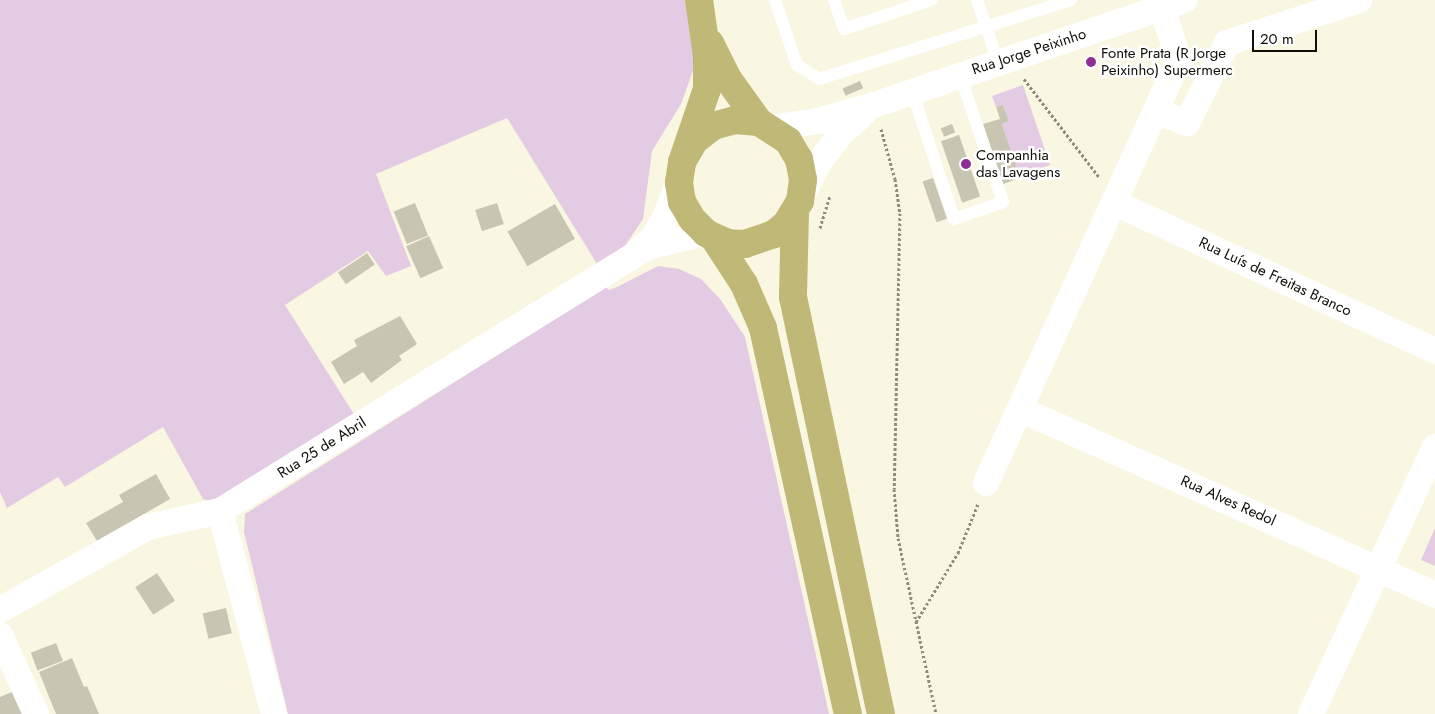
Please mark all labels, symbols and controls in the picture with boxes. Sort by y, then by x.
scale bar [1255,20,1320,52]
street label: Rua Jorge Peixinho [970,25,1088,79]
text: 20 m [1260,28,1294,50]
place label: Fonte Prata (R Jorge Peixinho) Supermerc [1101,44,1233,79]
marker: Fonte Prata (R Jorge Peixinho) Supermerc [1085,56,1097,68]
place label: Companhia das Lavagens [976,146,1060,181]
marker: Companhia das Lavagens [960,158,972,170]
street label: Rua Luís de Freitas Branco [1196,234,1354,320]
street label: Rua 25 de Abril [274,414,370,482]
street label: Rua Alves Redol [1178,472,1278,530]

